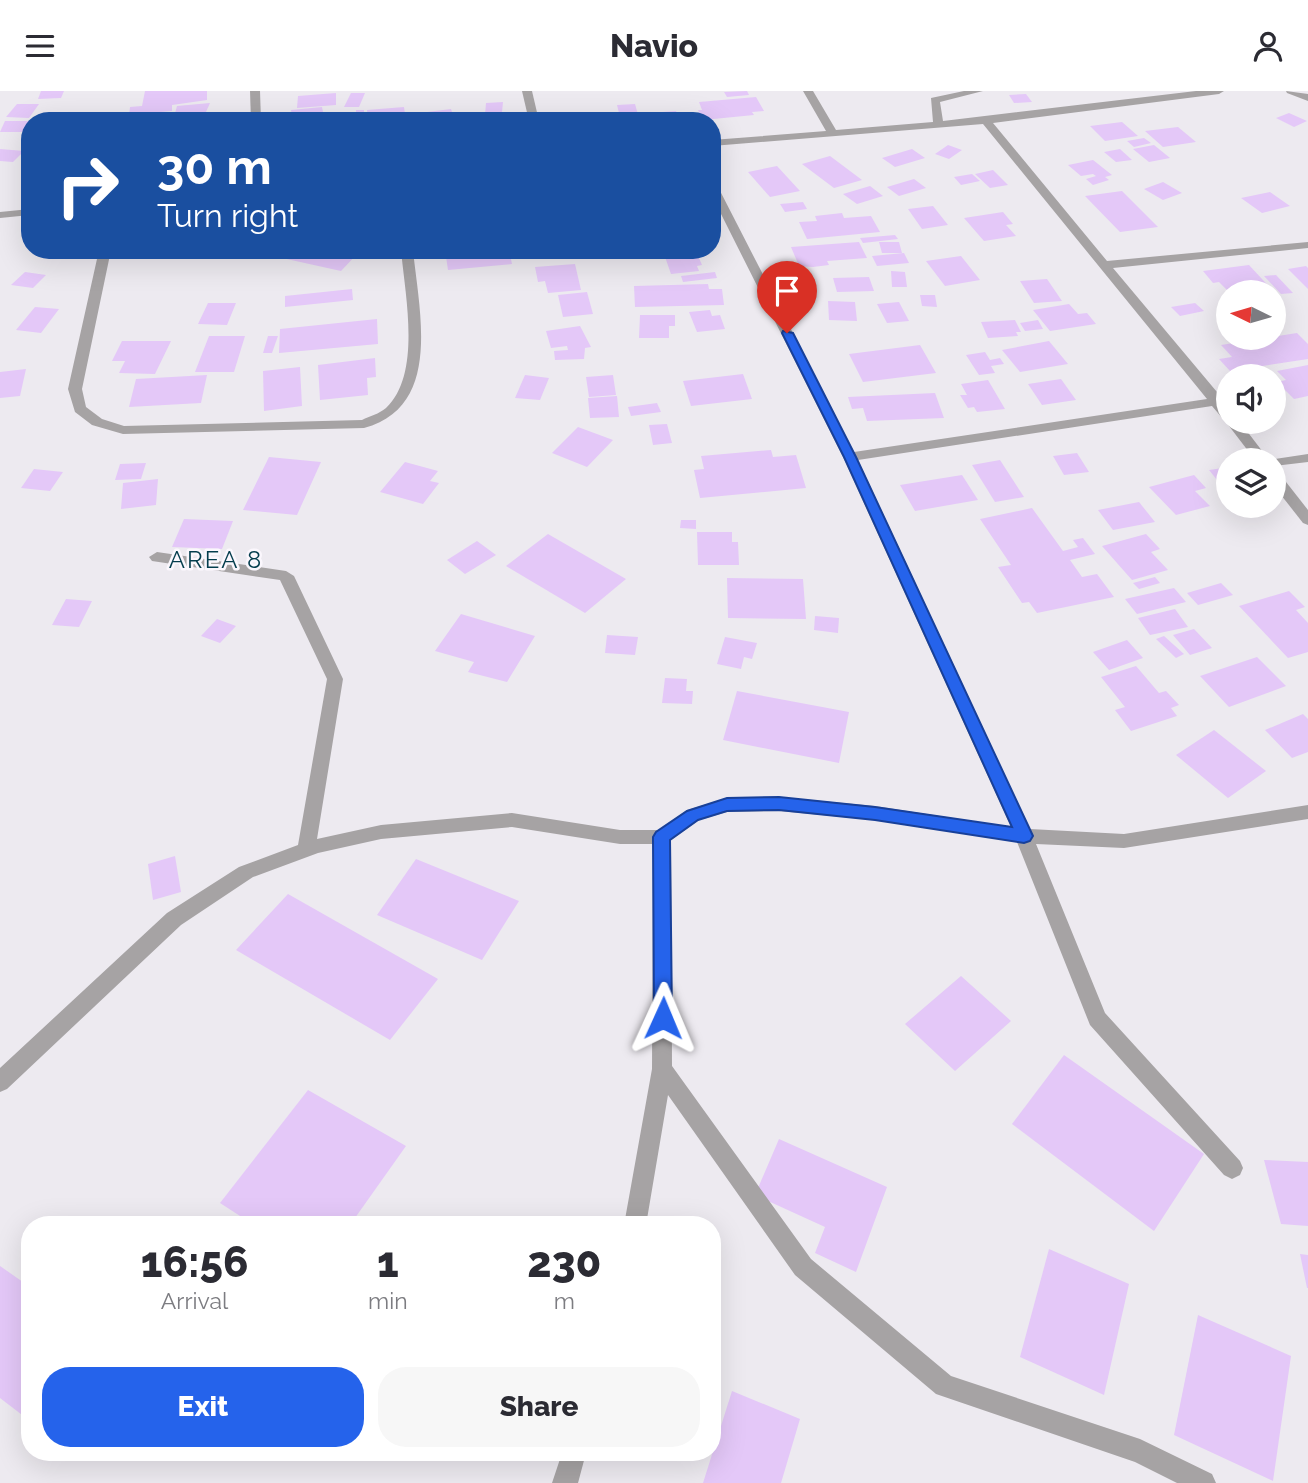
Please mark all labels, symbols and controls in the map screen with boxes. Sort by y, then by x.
icon: menu [21,27,59,65]
text: Navio [610,27,698,64]
icon: person [1249,27,1287,65]
text: 30 m [157,138,272,195]
icon: right [42,140,133,231]
text: Turn right [157,197,298,234]
pin [757,261,817,333]
icon: arrive [768,272,806,310]
north arrow [1216,280,1286,350]
map controls [1216,280,1286,518]
button: sound [1216,364,1286,434]
button: layers [1216,448,1286,518]
district label: AREA 8 [169,545,263,574]
position arrow [626,981,700,1055]
text: 16:56 [141,1238,248,1287]
text: 1 [377,1238,399,1287]
text: 230 [527,1238,601,1287]
text: Arrival [161,1287,228,1314]
text: min [368,1287,408,1314]
text: m [554,1287,575,1314]
button: Exit [42,1367,364,1447]
button: Share [378,1367,700,1447]

